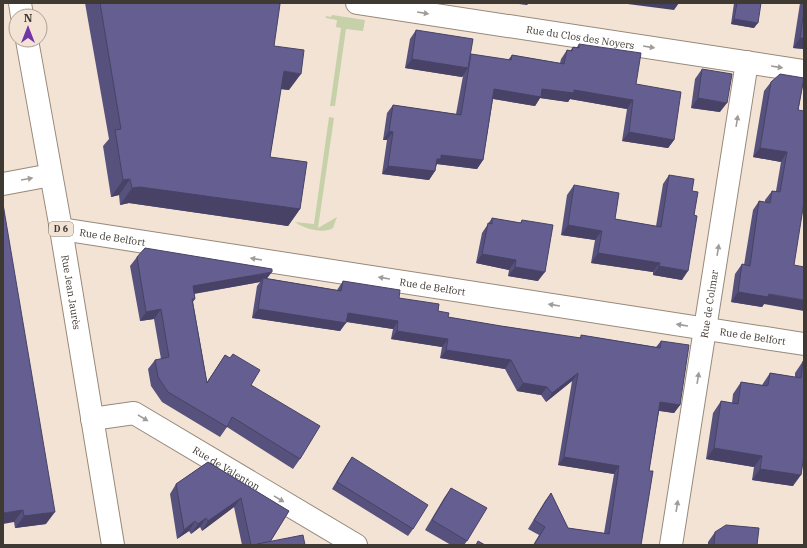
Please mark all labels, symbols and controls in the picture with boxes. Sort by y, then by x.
north arrow [8,8,48,48]
one-way arrow [417,10,429,16]
text: N [24,11,33,25]
street label: Rue du Clos des Noyers [525,23,636,52]
one-way arrow [643,45,655,51]
one-way arrow [771,64,783,70]
one-way arrow [734,115,740,127]
one-way arrow [21,176,33,182]
road number: D 6 [49,222,73,236]
street label: Rue de Belfort [78,226,147,249]
one-way arrow [715,244,721,256]
street label: Rue Jean Jaurès [58,254,83,331]
one-way arrow [249,256,262,262]
street label: Rue de Colmar [698,268,721,339]
one-way arrow [378,275,390,281]
street label: Rue de Belfort [399,275,467,299]
one-way arrow [548,302,560,308]
one-way arrow [676,322,689,328]
street label: Rue de Belfort [719,325,787,348]
one-way arrow [695,372,701,384]
one-way arrow [138,414,148,422]
street label: Rue de Valenton [190,443,263,494]
one-way arrow [274,495,284,503]
one-way arrow [674,500,680,513]

